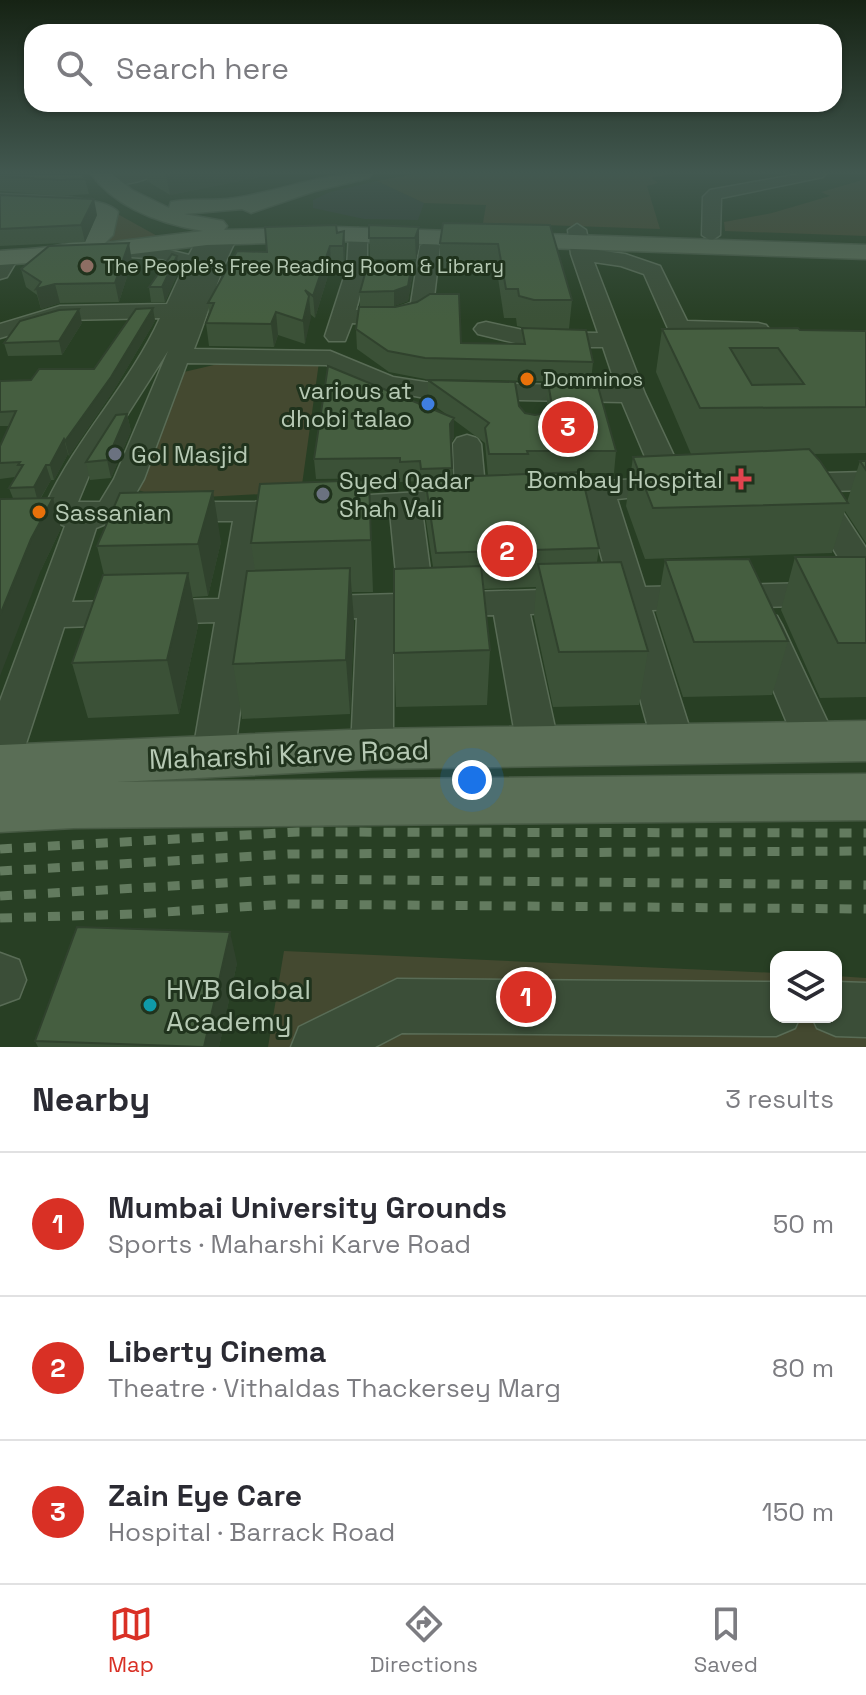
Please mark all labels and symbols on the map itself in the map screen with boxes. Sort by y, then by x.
place label: The People's Free Reading Room & Library [103,253,504,279]
marker: The People's Free Reading Room & Library [78,257,96,275]
place label: Domminos [543,366,643,392]
marker: Domminos [518,370,536,388]
place label: various at dhobi talao [281,375,412,434]
marker: various at dhobi talao [419,395,437,413]
pin: 3 [542,397,594,457]
place label: Gol Masjid [131,439,248,470]
marker: Gol Masjid [106,445,124,463]
place label: Bombay Hospital [527,464,723,495]
place label: Syed Qadar Shah Vali [339,465,472,524]
marker: Bombay Hospital [730,468,752,490]
marker: Syed Qadar Shah Vali [314,485,332,503]
place label: Sassanian [55,497,172,528]
marker: Sassanian [30,503,48,521]
pin: 2 [481,521,533,581]
street label: Maharshi Karve Road [148,731,430,777]
your location [452,760,492,800]
pin: 1 [500,967,552,1027]
place label: HVB Global Academy [166,971,311,1039]
marker: HVB Global Academy [141,996,159,1014]

